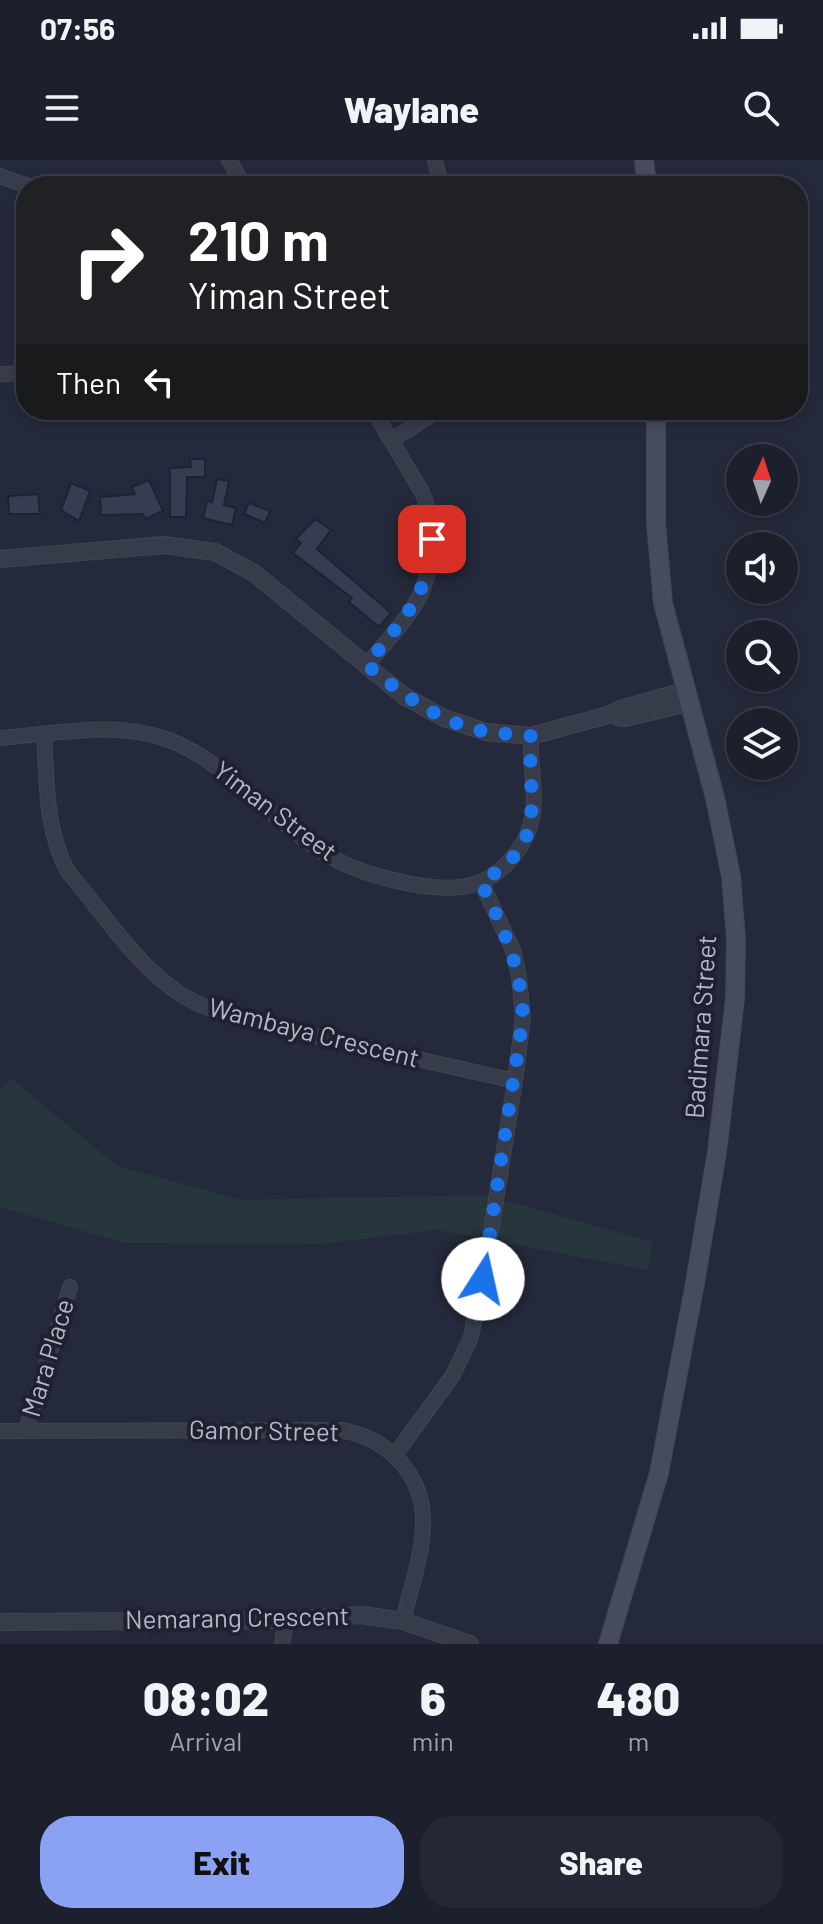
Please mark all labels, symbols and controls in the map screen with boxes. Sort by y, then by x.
text: 07:56 [40,10,115,46]
icon: menu [40,86,84,130]
icon: search [739,86,783,130]
text: Waylane [344,87,479,130]
text: 210 m [188,205,329,272]
icon: right [56,208,160,312]
text: Yiman Street [188,273,391,316]
icon: left [137,360,181,404]
text: Then [56,364,121,400]
north arrow [726,444,798,516]
map controls [726,444,798,780]
pin [398,505,466,573]
icon: arrive [410,517,454,561]
button: sound [726,532,798,604]
button: search [726,620,798,692]
button: layers [726,708,798,780]
street label: Yiman Street [208,753,344,866]
street label: Badimara Street [678,934,721,1120]
street label: Wambaya Crescent [206,990,423,1073]
position arrow [441,1237,525,1321]
street label: Mara Place [14,1295,79,1420]
street label: Gamor Street [189,1413,339,1446]
street label: Nemarang Crescent [125,1599,349,1634]
text: 08:02 [143,1668,269,1726]
text: 6 [420,1668,446,1726]
text: 480 [597,1668,680,1726]
text: Arrival [170,1725,242,1756]
text: min [412,1725,454,1756]
text: m [628,1725,649,1756]
button: Exit [40,1816,404,1908]
button: Share [420,1816,783,1908]

